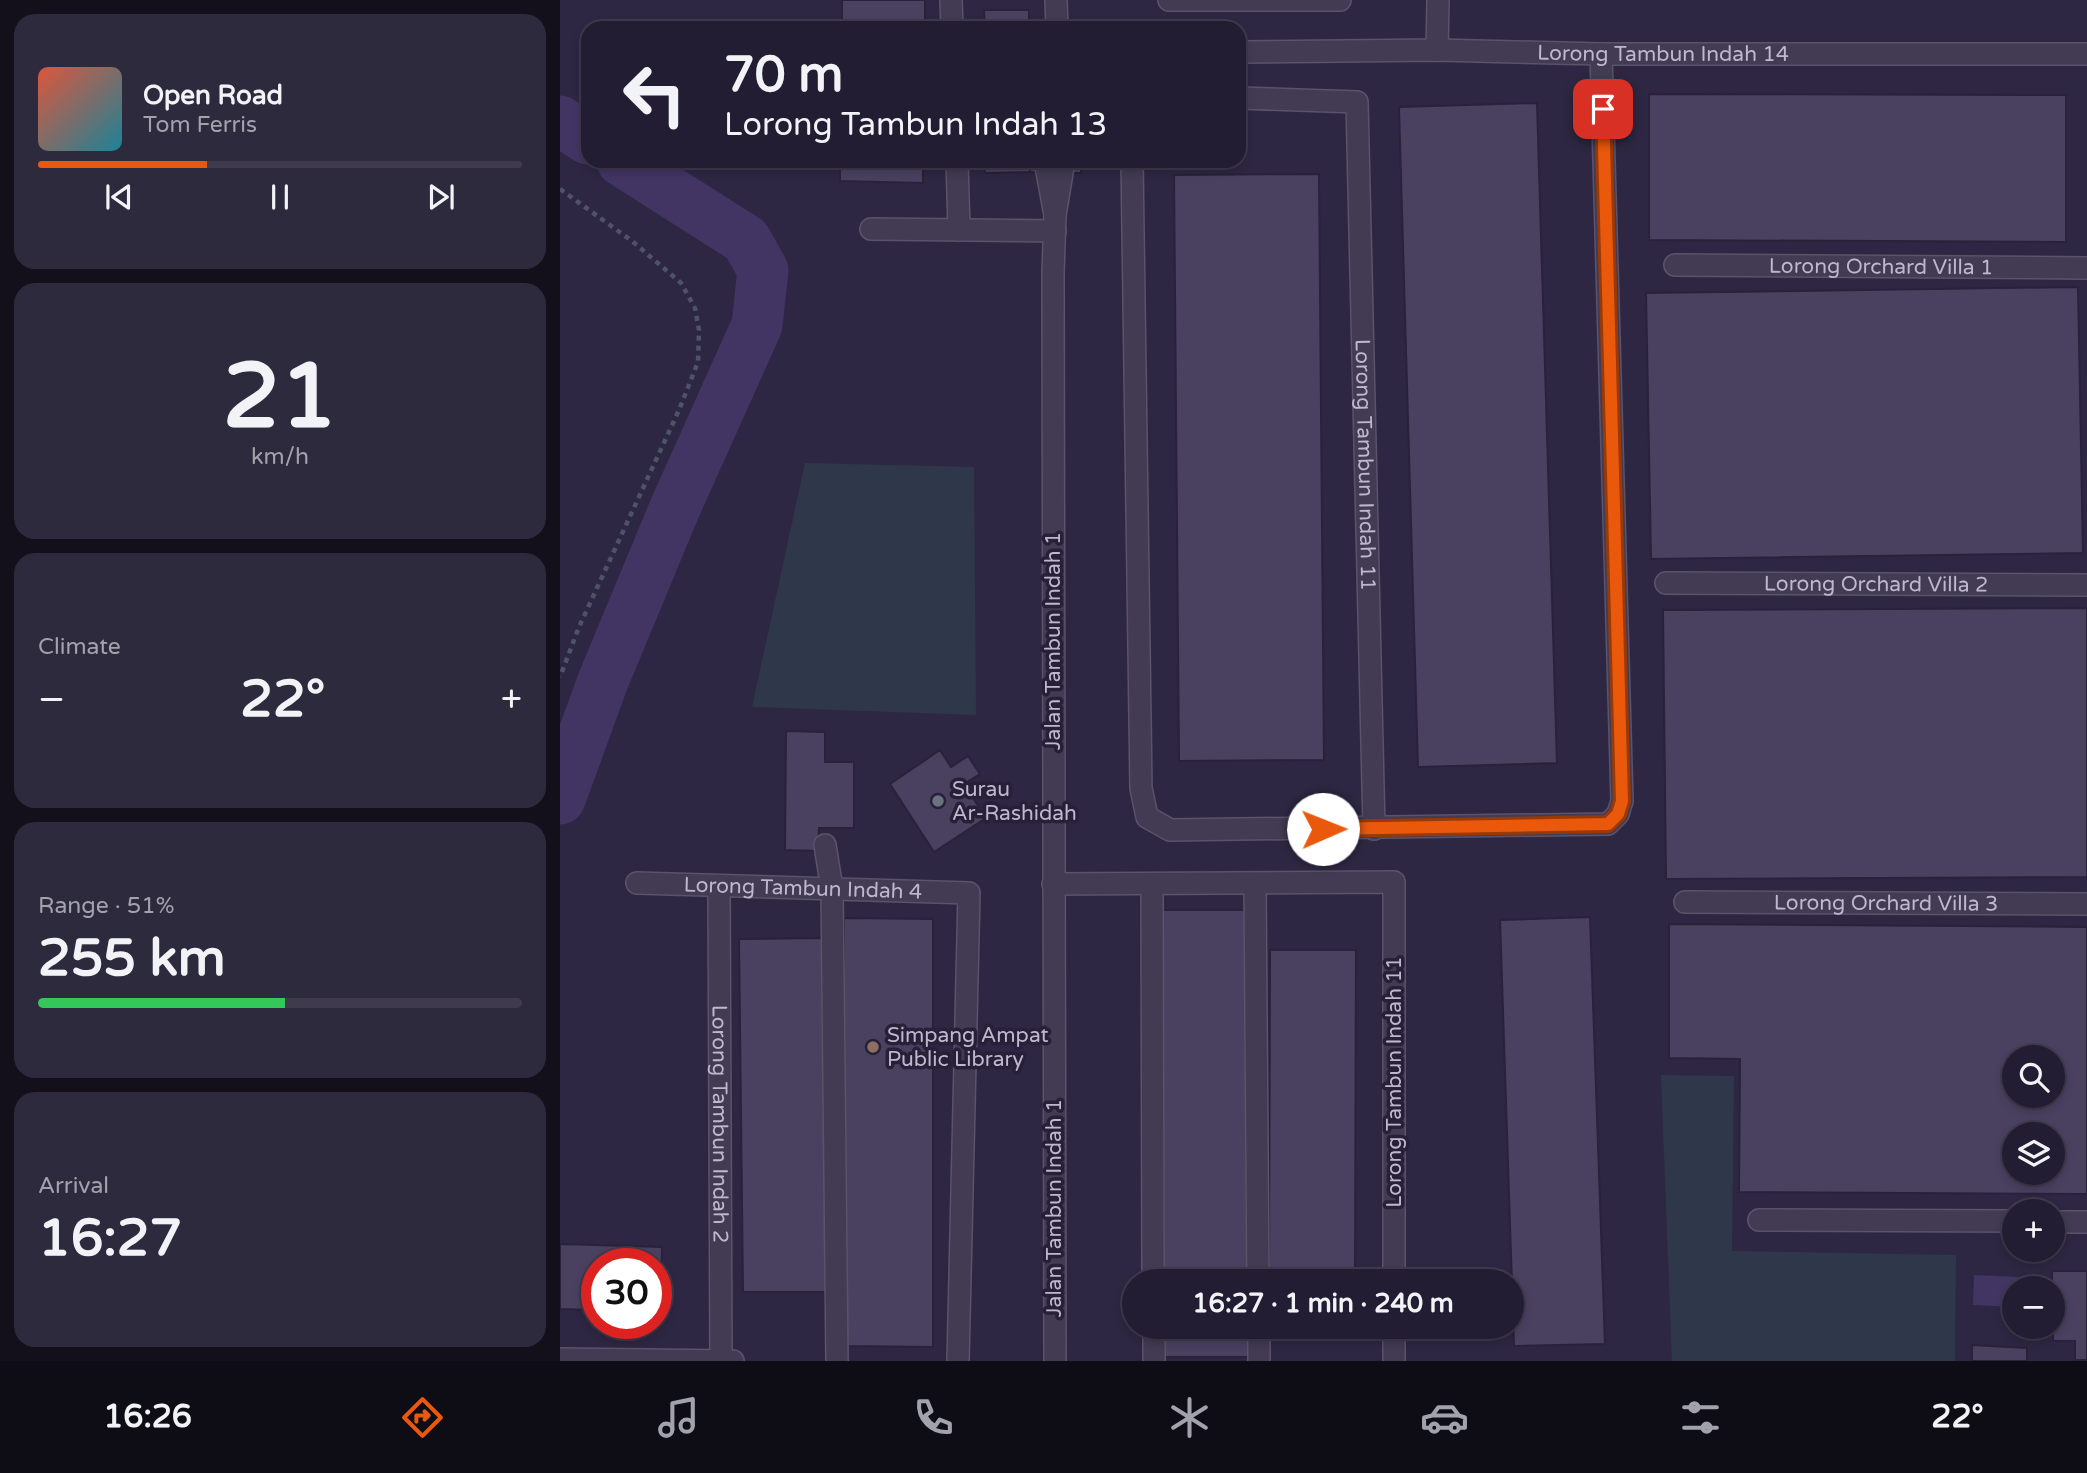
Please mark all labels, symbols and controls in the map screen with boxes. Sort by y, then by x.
street label: Lorong Tambun Indah 14 [1537,40,1789,67]
text: 70 m [724,46,843,105]
icon: left [609,49,700,140]
pin [1573,79,1633,139]
text: Open Road [143,80,283,111]
icon: arrive [1584,90,1622,128]
text: Lorong Tambun Indah 13 [724,106,1107,144]
text: Tom Ferris [143,111,257,139]
icon: previous [100,178,138,216]
icon: pause [261,178,299,216]
icon: next [422,178,460,216]
street label: Lorong Orchard Villa 1 [1769,253,1993,280]
street label: Lorong Tambun Indah 11 [1350,339,1381,591]
text: 21 [223,342,337,452]
text: km/h [251,443,309,471]
street label: Jalan Tambun Indah 1 [1041,532,1066,750]
street label: Lorong Orchard Villa 2 [1764,571,1988,597]
text: Climate [38,633,121,661]
text: 22° [240,668,325,731]
text: − [38,677,65,723]
text: + [501,677,522,723]
place label: Surau Ar-Rashidah [952,777,1077,826]
position arrow [1286,792,1360,866]
marker: Surau Ar-Rashidah [930,793,946,809]
street label: Lorong Tambun Indah 4 [683,872,923,904]
street label: Lorong Orchard Villa 3 [1774,890,1998,916]
text: Range · 51% [38,892,174,920]
text: 255 km [38,927,226,990]
street label: Lorong Tambun Indah 11 [1382,956,1407,1208]
street label: Lorong Tambun Indah 2 [707,1005,733,1243]
place label: Simpang Ampat Public Library [887,1023,1048,1072]
marker: Simpang Ampat Public Library [865,1039,881,1055]
map controls [2002,1045,2065,1339]
button: search [2002,1045,2065,1108]
street label: Jalan Tambun Indah 1 [1042,1099,1067,1317]
button: layers [2002,1122,2065,1185]
text: Arrival [38,1172,109,1200]
button: + [2002,1199,2065,1262]
text: 16:27 [38,1207,182,1270]
speed limit sign: 30 [581,1248,672,1339]
button: − [2002,1276,2065,1339]
text: 16:27 · 1 min · 240 m [1192,1288,1454,1319]
icon: directions [398,1393,447,1442]
icon: music [654,1393,703,1442]
icon: phone [909,1393,958,1442]
icon: climate [1165,1393,1214,1442]
icon: car [1420,1393,1469,1442]
icon: filters [1676,1393,1725,1442]
text: 16:26 [103,1398,192,1436]
text: 22° [1931,1398,1984,1436]

